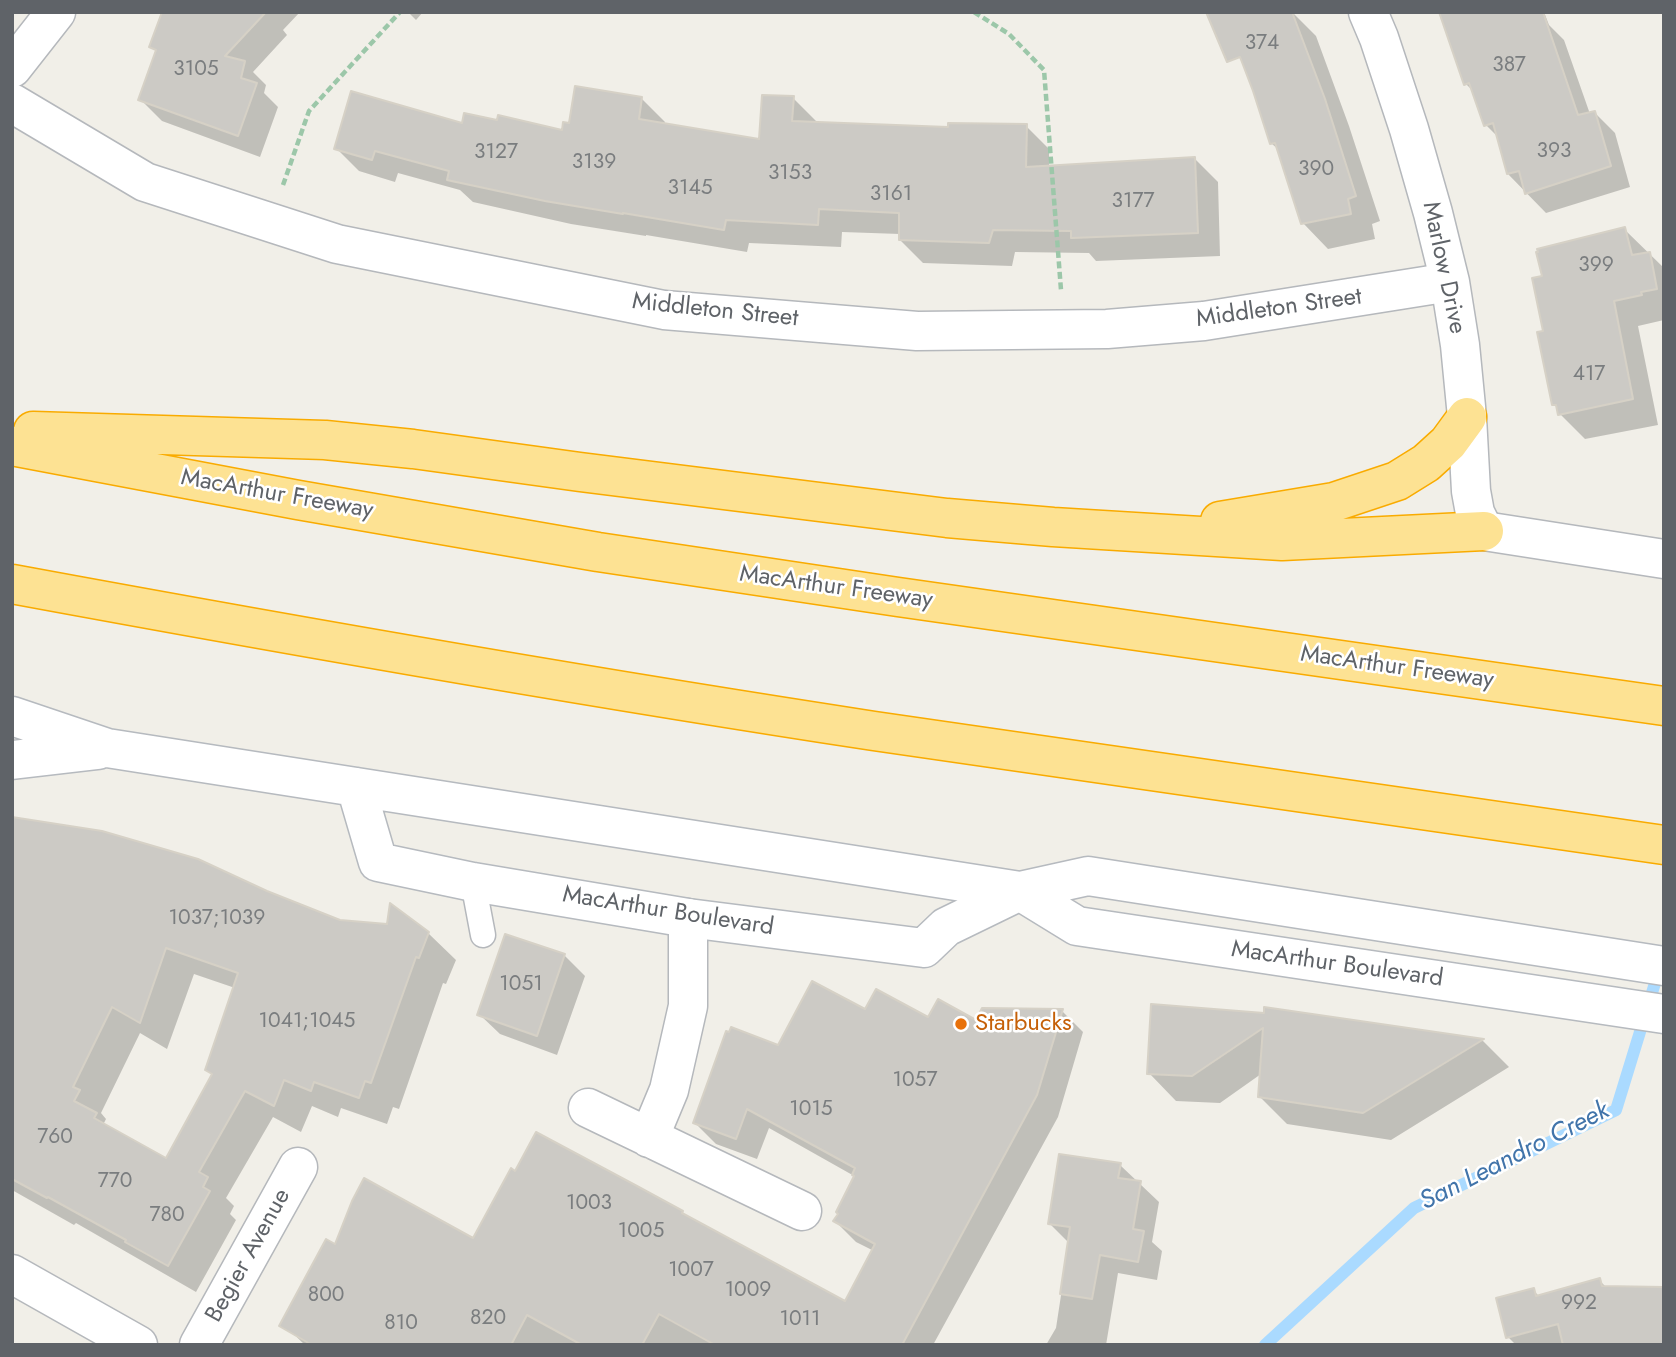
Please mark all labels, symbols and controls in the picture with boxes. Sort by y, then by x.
house number: 374 [1245,31,1279,57]
house number: 387 [1492,53,1526,79]
house number: 3105 [173,57,219,83]
house number: 393 [1536,139,1572,165]
house number: 3127 [474,140,518,166]
house number: 3139 [572,150,616,176]
house number: 390 [1298,157,1334,183]
house number: 3153 [768,161,812,187]
house number: 3145 [667,176,713,202]
house number: 3161 [870,182,912,208]
house number: 3177 [1112,189,1154,215]
street label: Marlow Drive [1415,199,1471,337]
house number: 399 [1578,253,1614,279]
street label: Middleton Street [1194,283,1364,335]
street label: Middleton Street [631,288,799,334]
house number: 417 [1573,362,1605,388]
street label: MacArthur Freeway [178,464,376,526]
street label: MacArthur Freeway [737,560,935,616]
street label: MacArthur Freeway [1298,640,1496,696]
street label: MacArthur Boulevard [560,881,776,943]
house number: 1037;1039 [169,906,265,932]
street label: MacArthur Boulevard [1229,936,1445,994]
house number: 1051 [499,972,543,998]
house number: 1041;1045 [259,1009,355,1035]
place label: Starbucks [975,1010,1072,1038]
marker: Starbucks [953,1016,969,1032]
house number: 1057 [893,1068,937,1094]
water label: San Leandro Creek [1415,1096,1615,1218]
house number: 1015 [789,1097,833,1123]
house number: 760 [37,1125,73,1151]
house number: 770 [98,1169,132,1195]
street label: Begier Avenue [200,1184,298,1328]
house number: 1003 [566,1191,612,1217]
house number: 780 [149,1203,185,1229]
house number: 1005 [618,1219,664,1245]
house number: 1007 [668,1258,714,1284]
house number: 1009 [725,1278,771,1304]
house number: 800 [308,1283,344,1309]
house number: 992 [1561,1291,1597,1317]
house number: 820 [470,1306,506,1332]
house number: 1011 [780,1307,820,1333]
house number: 810 [384,1311,418,1337]

